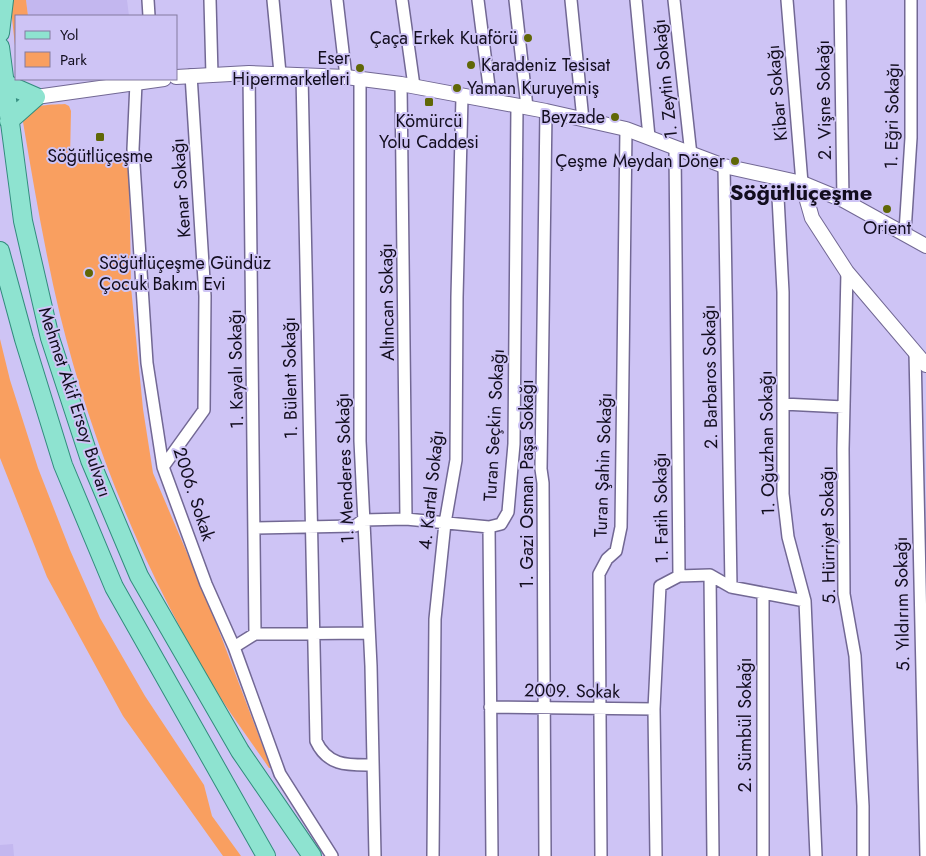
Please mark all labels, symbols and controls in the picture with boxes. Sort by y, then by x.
legend [15,15,178,80]
street label: 1. Zeytin Sokağı [646,18,684,140]
text: Yol [60,24,79,46]
place label: Çaça Erkek Kuaförü [370,25,518,51]
marker: Çaça Erkek Kuaförü [522,32,534,44]
street label: 2. Vişne Sokağı [810,40,838,160]
street label: Kibar Sokağı [760,44,794,142]
place label: Eser Hipermarketleri [232,45,351,92]
text: Park [60,49,87,71]
place label: Karadeniz Tesisat [481,52,611,78]
marker: Karadeniz Tesisat [465,59,477,71]
marker: Eser Hipermarketleri [354,62,366,74]
street label: 1. Eğri Sokağı [878,63,906,169]
place label: Yaman Kuruyemiş [467,75,599,101]
marker: Yaman Kuruyemiş [451,82,463,94]
marker: Kömürcü Yolu Caddesi [423,96,435,108]
place label: Beyzade [541,104,605,130]
place label: Kömürcü Yolu Caddesi [379,108,479,155]
marker: Beyzade [609,111,621,123]
marker: Söğütlüçeşme [94,131,106,143]
street label: Kenar Sokağı [165,137,197,239]
place label: Söğütlüçeşme [47,143,153,169]
place label: Çeşme Meydan Döner [555,148,726,174]
marker: Çeşme Meydan Döner [729,155,741,167]
district label: Söğütlüçeşme [730,176,872,208]
marker: Orient [881,203,893,215]
place label: Orient [863,215,912,241]
street label: Altıncan Sokağı [373,243,401,361]
place label: Söğütlüçeşme Gündüz Çocuk Bakım Evi [99,250,272,297]
marker: Söğütlüçeşme Gündüz Çocuk Bakım Evi [83,267,95,279]
street label: Mehmet Akif Ersoy Bulvarı [32,304,118,500]
street label: 2. Barbaros Sokağı [696,305,724,449]
street label: 1. Kayalı Sokağı [222,309,250,429]
street label: 1. Bülent Sokağı [276,317,304,439]
street label: Turan Seçkin Sokağı [477,348,511,502]
street label: 1. Oğuzhan Sokağı [753,370,781,516]
street label: 1. Gazi Osman Paşa Sokağı [514,379,540,589]
street label: 1. Menderes Sokağı [329,392,361,544]
street label: Turan Şahin Sokağı [587,392,619,538]
street label: 4. Kartal Sokağı [412,429,450,551]
street label: 2006. Sokak [167,444,221,544]
street label: 1. Fatih Sokağı [647,452,675,564]
street label: 5. Hürriyet Sokağı [814,466,842,604]
street label: 5. Yıldırım Sokağı [888,536,916,672]
street label: 2. Sümbül Sokağı [732,658,758,792]
street label: 2009. Sokak [524,677,620,705]

